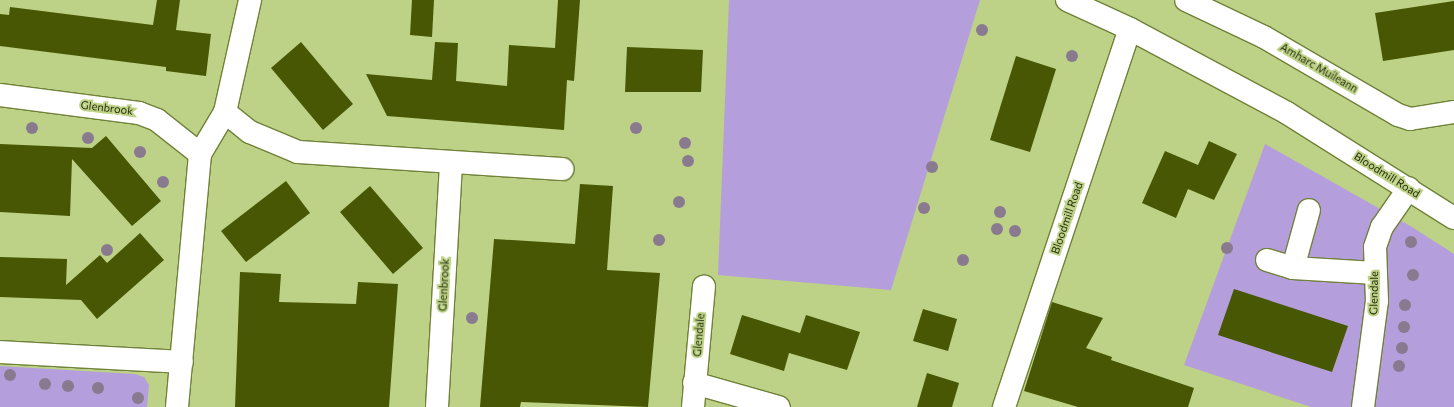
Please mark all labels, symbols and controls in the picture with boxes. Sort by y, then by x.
street label: Amharc Muileann [1278,40,1360,96]
street label: Glenbrook [80,98,134,118]
street label: Bloodmill Road [1352,149,1422,201]
street label: Bloodmill Road [1049,180,1085,256]
street label: Glenbrook [436,258,452,312]
street label: Glendale [1367,271,1381,315]
street label: Glendale [691,313,707,357]

